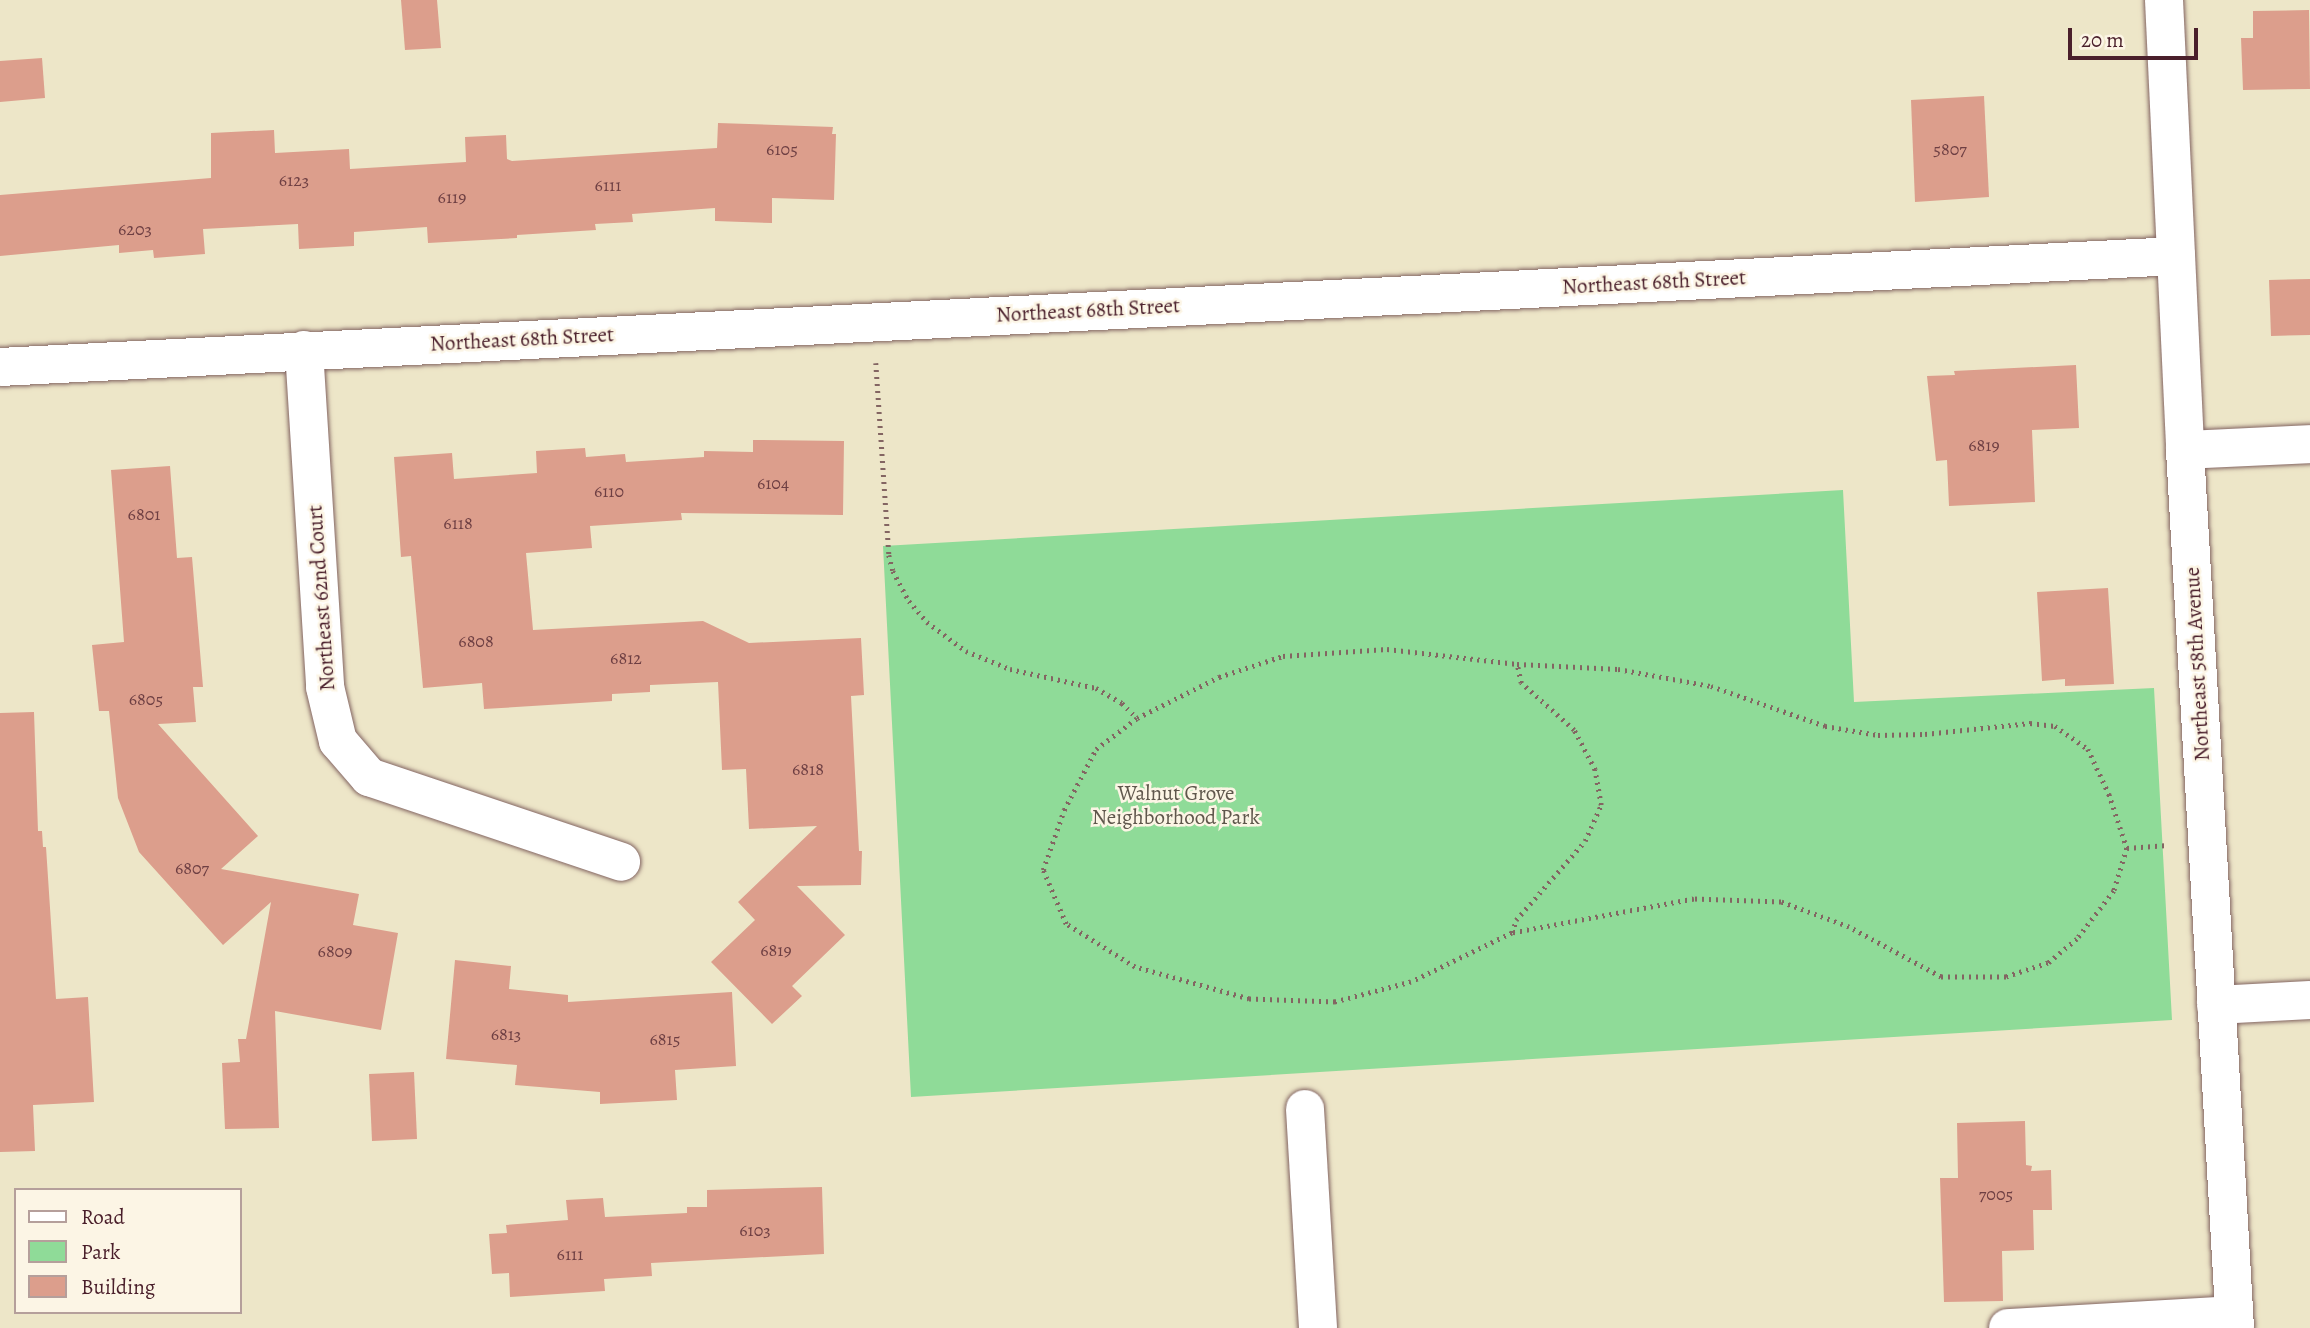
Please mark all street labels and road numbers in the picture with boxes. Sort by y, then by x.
street label: Northeast 68th Street [1562,265,1746,299]
street label: Northeast 68th Street [996,293,1180,327]
street label: Northeast 68th Street [430,322,614,356]
street label: Northeast 62nd Court [302,504,340,692]
street label: Northeast 58th Avenue [2179,566,2215,762]

